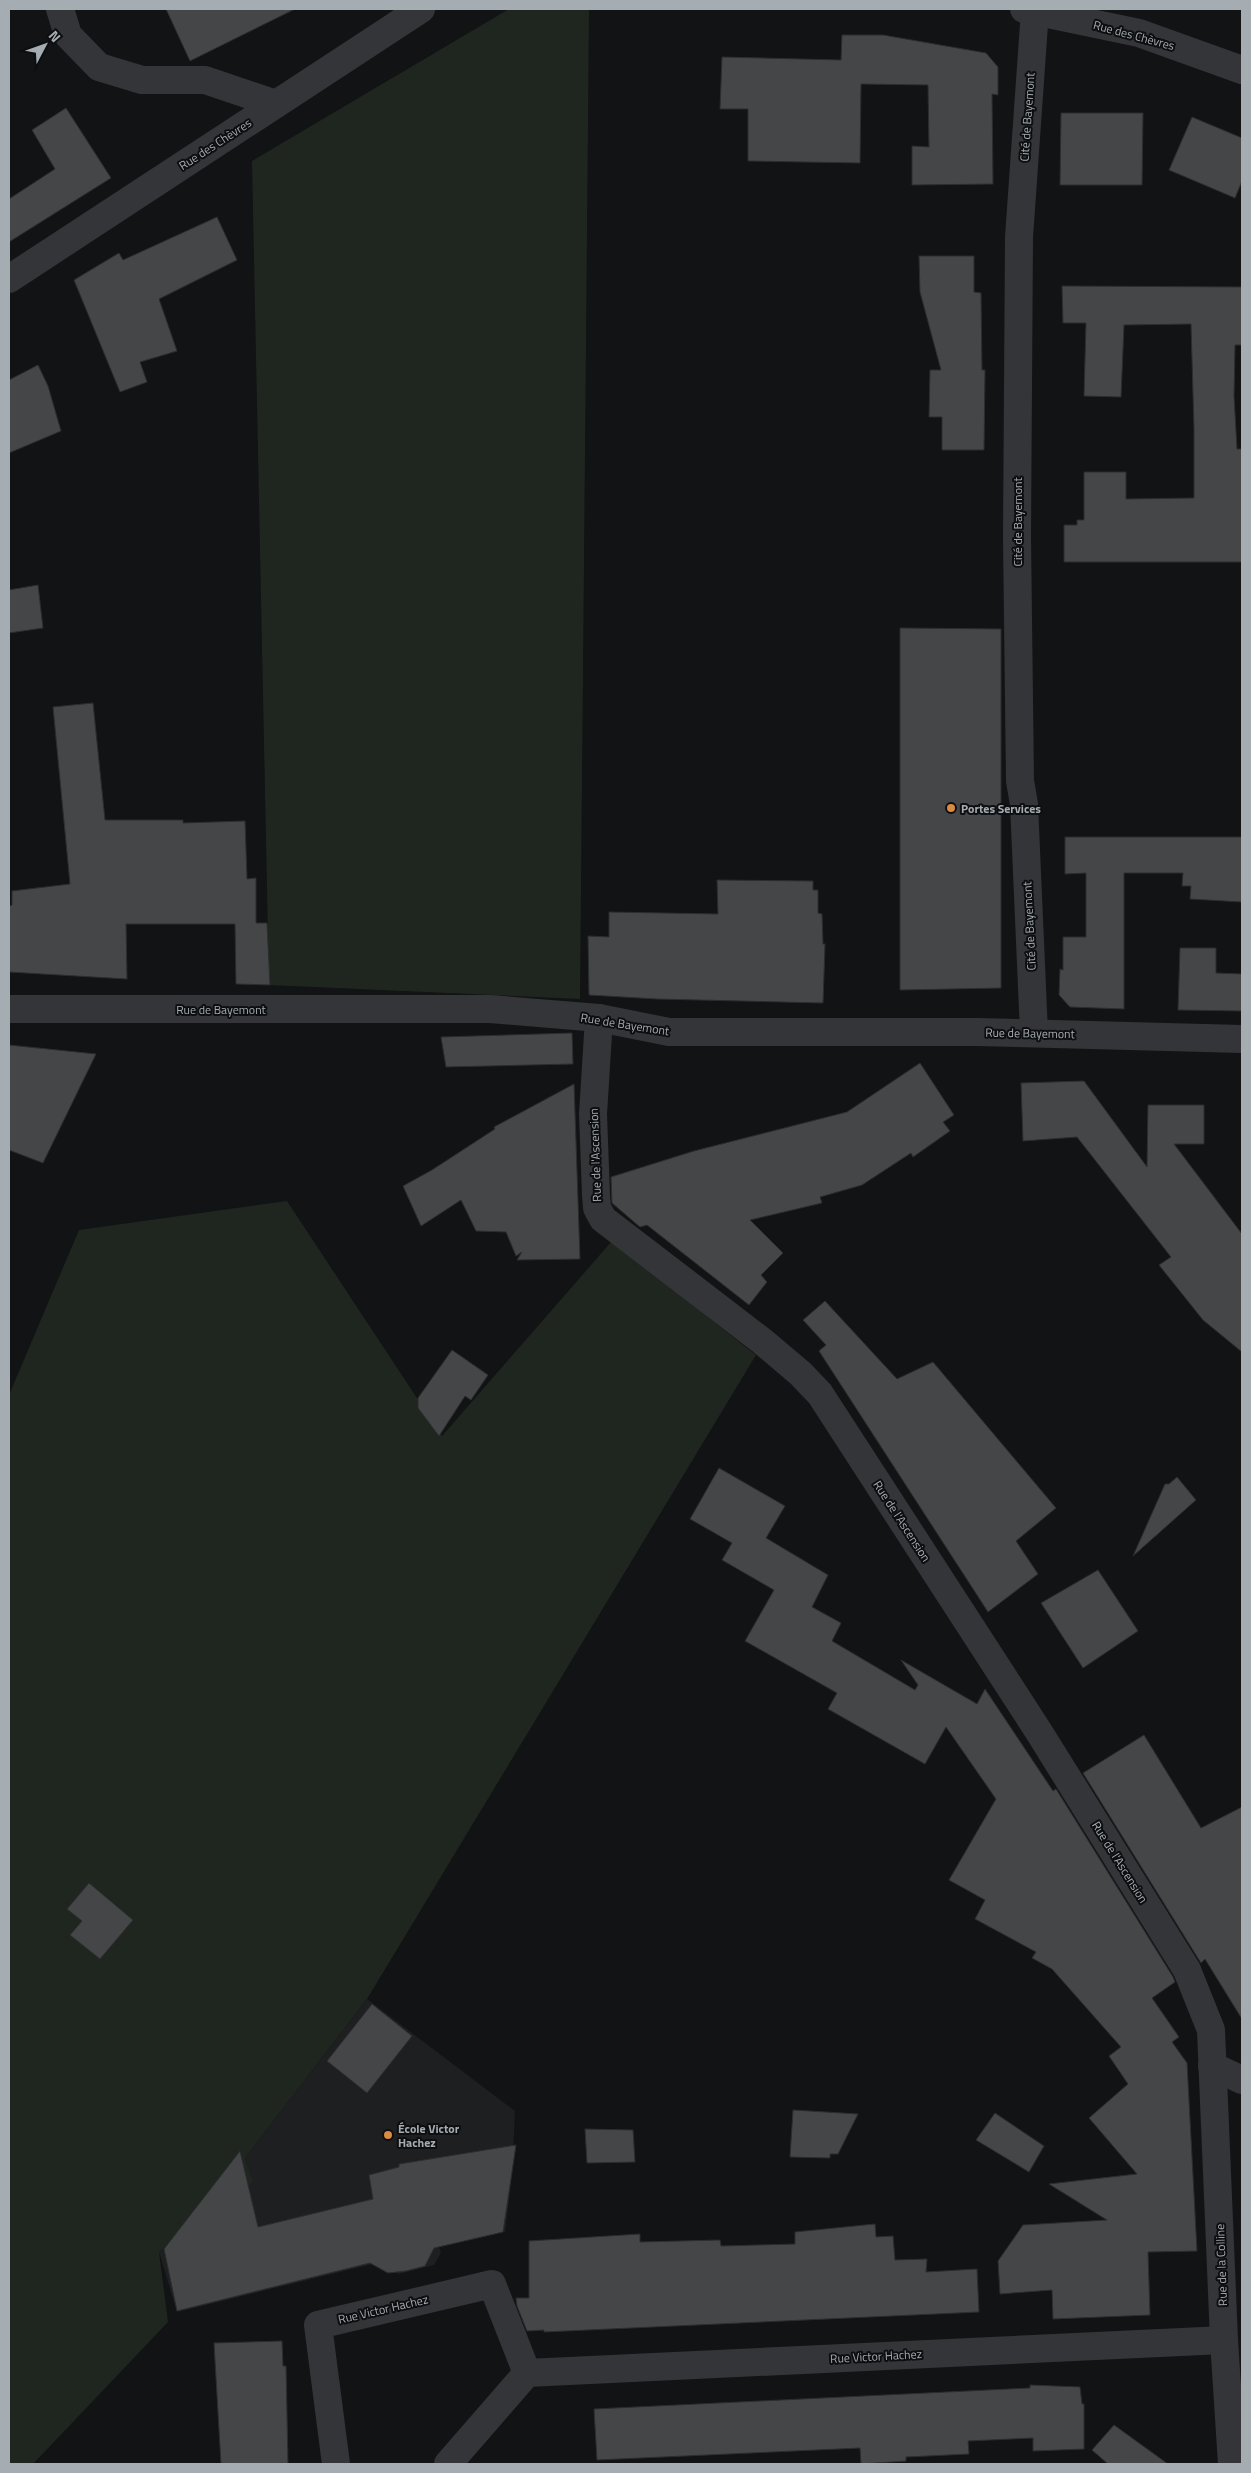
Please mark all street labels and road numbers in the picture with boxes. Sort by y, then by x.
street label: Rue des Chèvres [1091,15,1177,55]
street label: Cité de Bayemont [1014,71,1040,162]
street label: Rue des Chèvres [175,113,256,175]
street label: Cité de Bayemont [1008,477,1027,567]
street label: Cité de Bayemont [1017,880,1041,971]
street label: Rue de Bayemont [176,1000,267,1019]
street label: Rue de Bayemont [579,1008,671,1041]
street label: Rue de Bayemont [985,1023,1076,1043]
street label: Rue de l'Ascension [584,1108,606,1202]
street label: Rue de l'Ascension [869,1477,935,1565]
street label: Rue de l'Ascension [1087,1817,1153,1907]
street label: Rue de la Colline [1210,2224,1232,2306]
street label: Rue Victor Hachez [336,2289,430,2329]
street label: Rue Victor Hachez [830,2344,922,2368]

